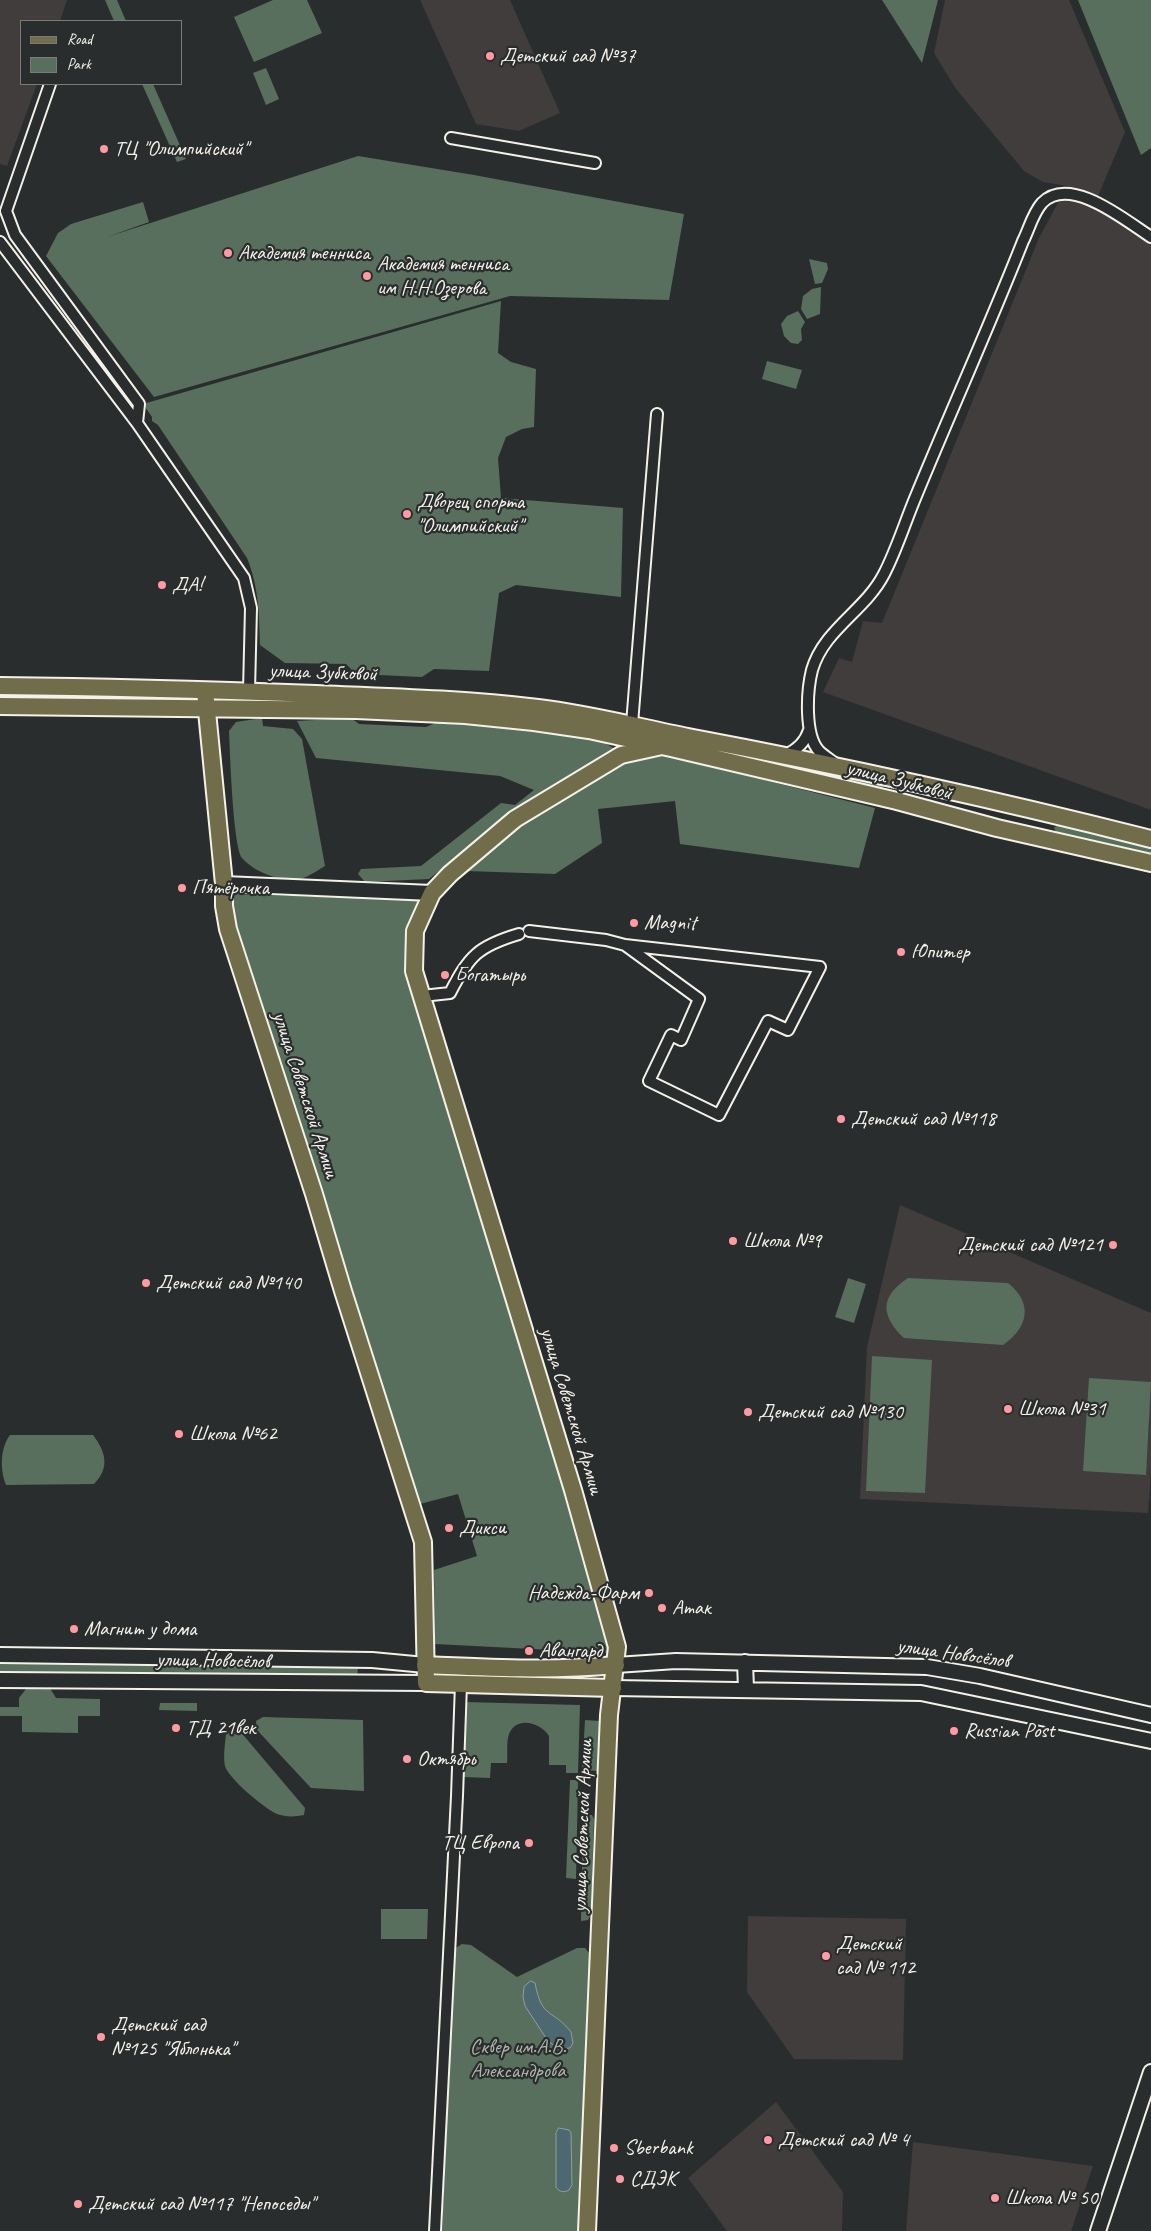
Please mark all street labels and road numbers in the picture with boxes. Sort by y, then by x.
street label: улица Зубковой [269,659,377,687]
street label: улица Зубковой [843,756,955,806]
street label: улица Советской Армии [266,1009,344,1181]
street label: улица Советской Армии [534,1325,608,1497]
street label: улица Новосёлов [895,1634,1011,1674]
street label: улица Новосёлов [156,1647,270,1675]
street label: улица Советской Армии [567,1739,599,1913]

